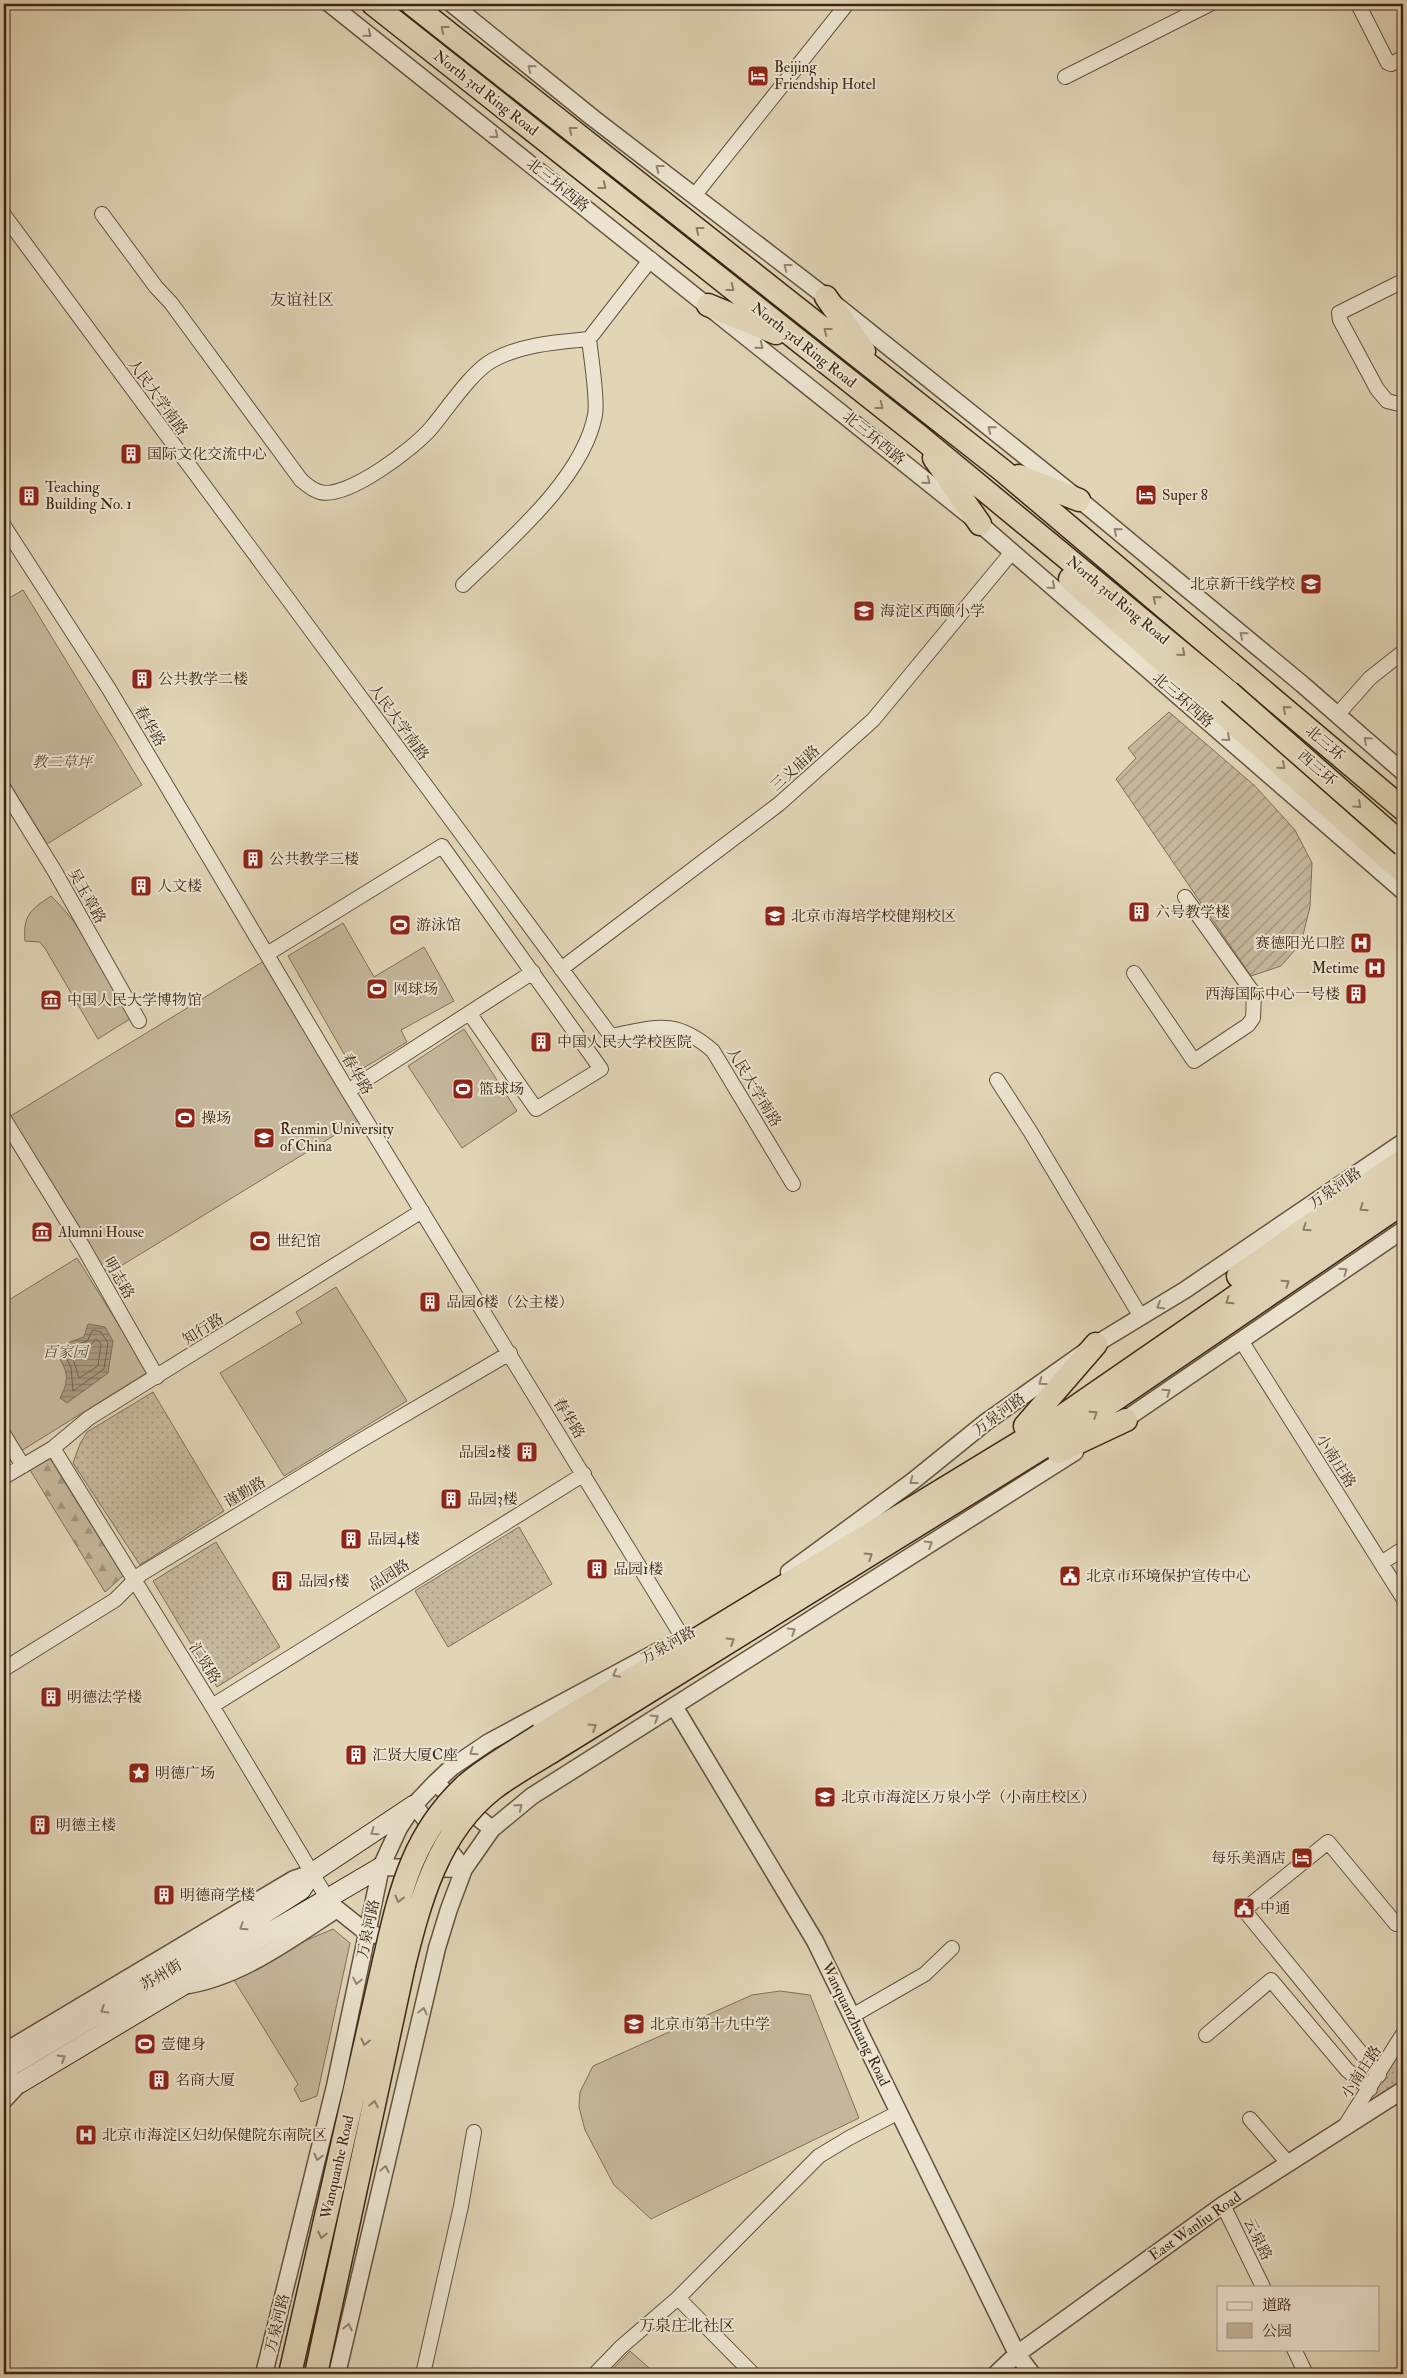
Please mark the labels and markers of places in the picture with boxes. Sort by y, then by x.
place label: Beijing Friendship Hotel [774,58,876,95]
hotel icon: Beijing Friendship Hotel [746,64,770,88]
building icon: 国际文化交流中心 [119,442,143,466]
place label: 国际文化交流中心 [147,445,267,464]
place label: Teaching Building No. 1 [45,478,132,514]
hotel icon: Super 8 [1134,483,1158,507]
building icon: Teaching Building No. 1 [17,484,41,508]
place label: Super 8 [1162,486,1208,506]
school or university icon: 北京新干线学校 [1299,572,1323,596]
place label: 北京新干线学校 [1190,575,1295,594]
school or university icon: 海淀区西颐小学 [852,599,876,623]
place label: 海淀区西颐小学 [880,602,985,621]
building icon: 公共教学二楼 [130,667,154,691]
place label: 公共教学二楼 [158,670,248,689]
building icon: 公共教学三楼 [241,847,265,871]
place label: 公共教学三楼 [269,850,359,869]
building icon: 人文楼 [129,874,153,898]
place label: 人文楼 [157,877,202,896]
building icon: 六号教学楼 [1127,900,1151,924]
place label: 六号教学楼 [1155,903,1230,922]
school or university icon: 北京市海培学校健翔校区 [763,904,787,928]
place label: 北京市海培学校健翔校区 [791,907,956,926]
sports icon: 游泳馆 [388,913,412,937]
place label: 游泳馆 [416,916,461,935]
hospital icon: 赛德阳光口腔 [1349,931,1373,955]
place label: 赛德阳光口腔 [1255,934,1345,953]
hospital icon: Metime [1363,956,1387,980]
place label: Metime [1312,959,1359,978]
sports icon: 网球场 [365,977,389,1001]
place label: 网球场 [393,980,438,999]
building icon: 西海国际中心一号楼 [1344,982,1368,1006]
place label: 西海国际中心一号楼 [1205,985,1340,1004]
museum icon: 中国人民大学博物馆 [39,988,63,1012]
place label: 中国人民大学博物馆 [67,991,202,1010]
building icon: 中国人民大学校医院 [529,1030,553,1054]
place label: 中国人民大学校医院 [557,1033,692,1052]
sports icon: 篮球场 [451,1077,475,1101]
place label: 篮球场 [479,1080,524,1099]
sports icon: 操场 [173,1106,197,1130]
place label: 操场 [201,1109,231,1128]
place label: Renmin University of China [280,1120,394,1156]
school or university icon: Renmin University of China [252,1126,276,1150]
museum icon: Alumni House [30,1220,54,1244]
place label: Alumni House [57,1223,144,1242]
sports icon: 世纪馆 [248,1229,272,1253]
place label: 世纪馆 [276,1232,321,1251]
building icon: 品园6楼（公主楼） [418,1290,442,1314]
place label: 品园6楼（公主楼） [446,1293,574,1312]
building icon: 品园2楼 [515,1440,539,1464]
place label: 品园2楼 [458,1443,511,1462]
building icon: 品园3楼 [439,1487,463,1511]
place label: 品园3楼 [467,1490,518,1509]
building icon: 品园4楼 [339,1527,363,1551]
place label: 品园4楼 [367,1530,420,1549]
building icon: 品园1楼 [585,1557,609,1581]
place label: 品园1楼 [613,1560,663,1579]
public building icon: 北京市环境保护宣传中心 [1058,1564,1082,1588]
place label: 北京市环境保护宣传中心 [1086,1567,1251,1586]
building icon: 品园5楼 [270,1569,294,1593]
place label: 品园5楼 [298,1572,350,1591]
building icon: 明德法学楼 [39,1685,63,1709]
place label: 明德法学楼 [67,1688,142,1707]
building icon: 汇贤大厦C座 [344,1743,368,1767]
place label: 汇贤大厦C座 [372,1746,458,1765]
place icon: 明德广场 [127,1761,151,1785]
place label: 明德广场 [155,1764,215,1783]
school or university icon: 北京市海淀区万泉小学（小南庄校区） [813,1785,837,1809]
place label: 北京市海淀区万泉小学（小南庄校区） [841,1788,1096,1807]
building icon: 明德主楼 [28,1813,52,1837]
place label: 明德主楼 [56,1816,116,1835]
hotel icon: 每乐美酒店 [1290,1846,1314,1870]
place label: 每乐美酒店 [1211,1849,1286,1868]
building icon: 明德商学楼 [152,1883,176,1907]
place label: 明德商学楼 [180,1886,255,1905]
public building icon: 中通 [1232,1896,1256,1920]
place label: 中通 [1260,1899,1290,1918]
school or university icon: 北京市第十九中学 [622,2012,646,2036]
place label: 北京市第十九中学 [650,2015,770,2034]
sports icon: 壹健身 [133,2032,157,2056]
place label: 壹健身 [161,2035,206,2054]
building icon: 名商大厦 [147,2068,171,2092]
place label: 名商大厦 [175,2071,235,2090]
hospital icon: 北京市海淀区妇幼保健院东南院区 [74,2123,98,2147]
place label: 北京市海淀区妇幼保健院东南院区 [102,2126,327,2145]

